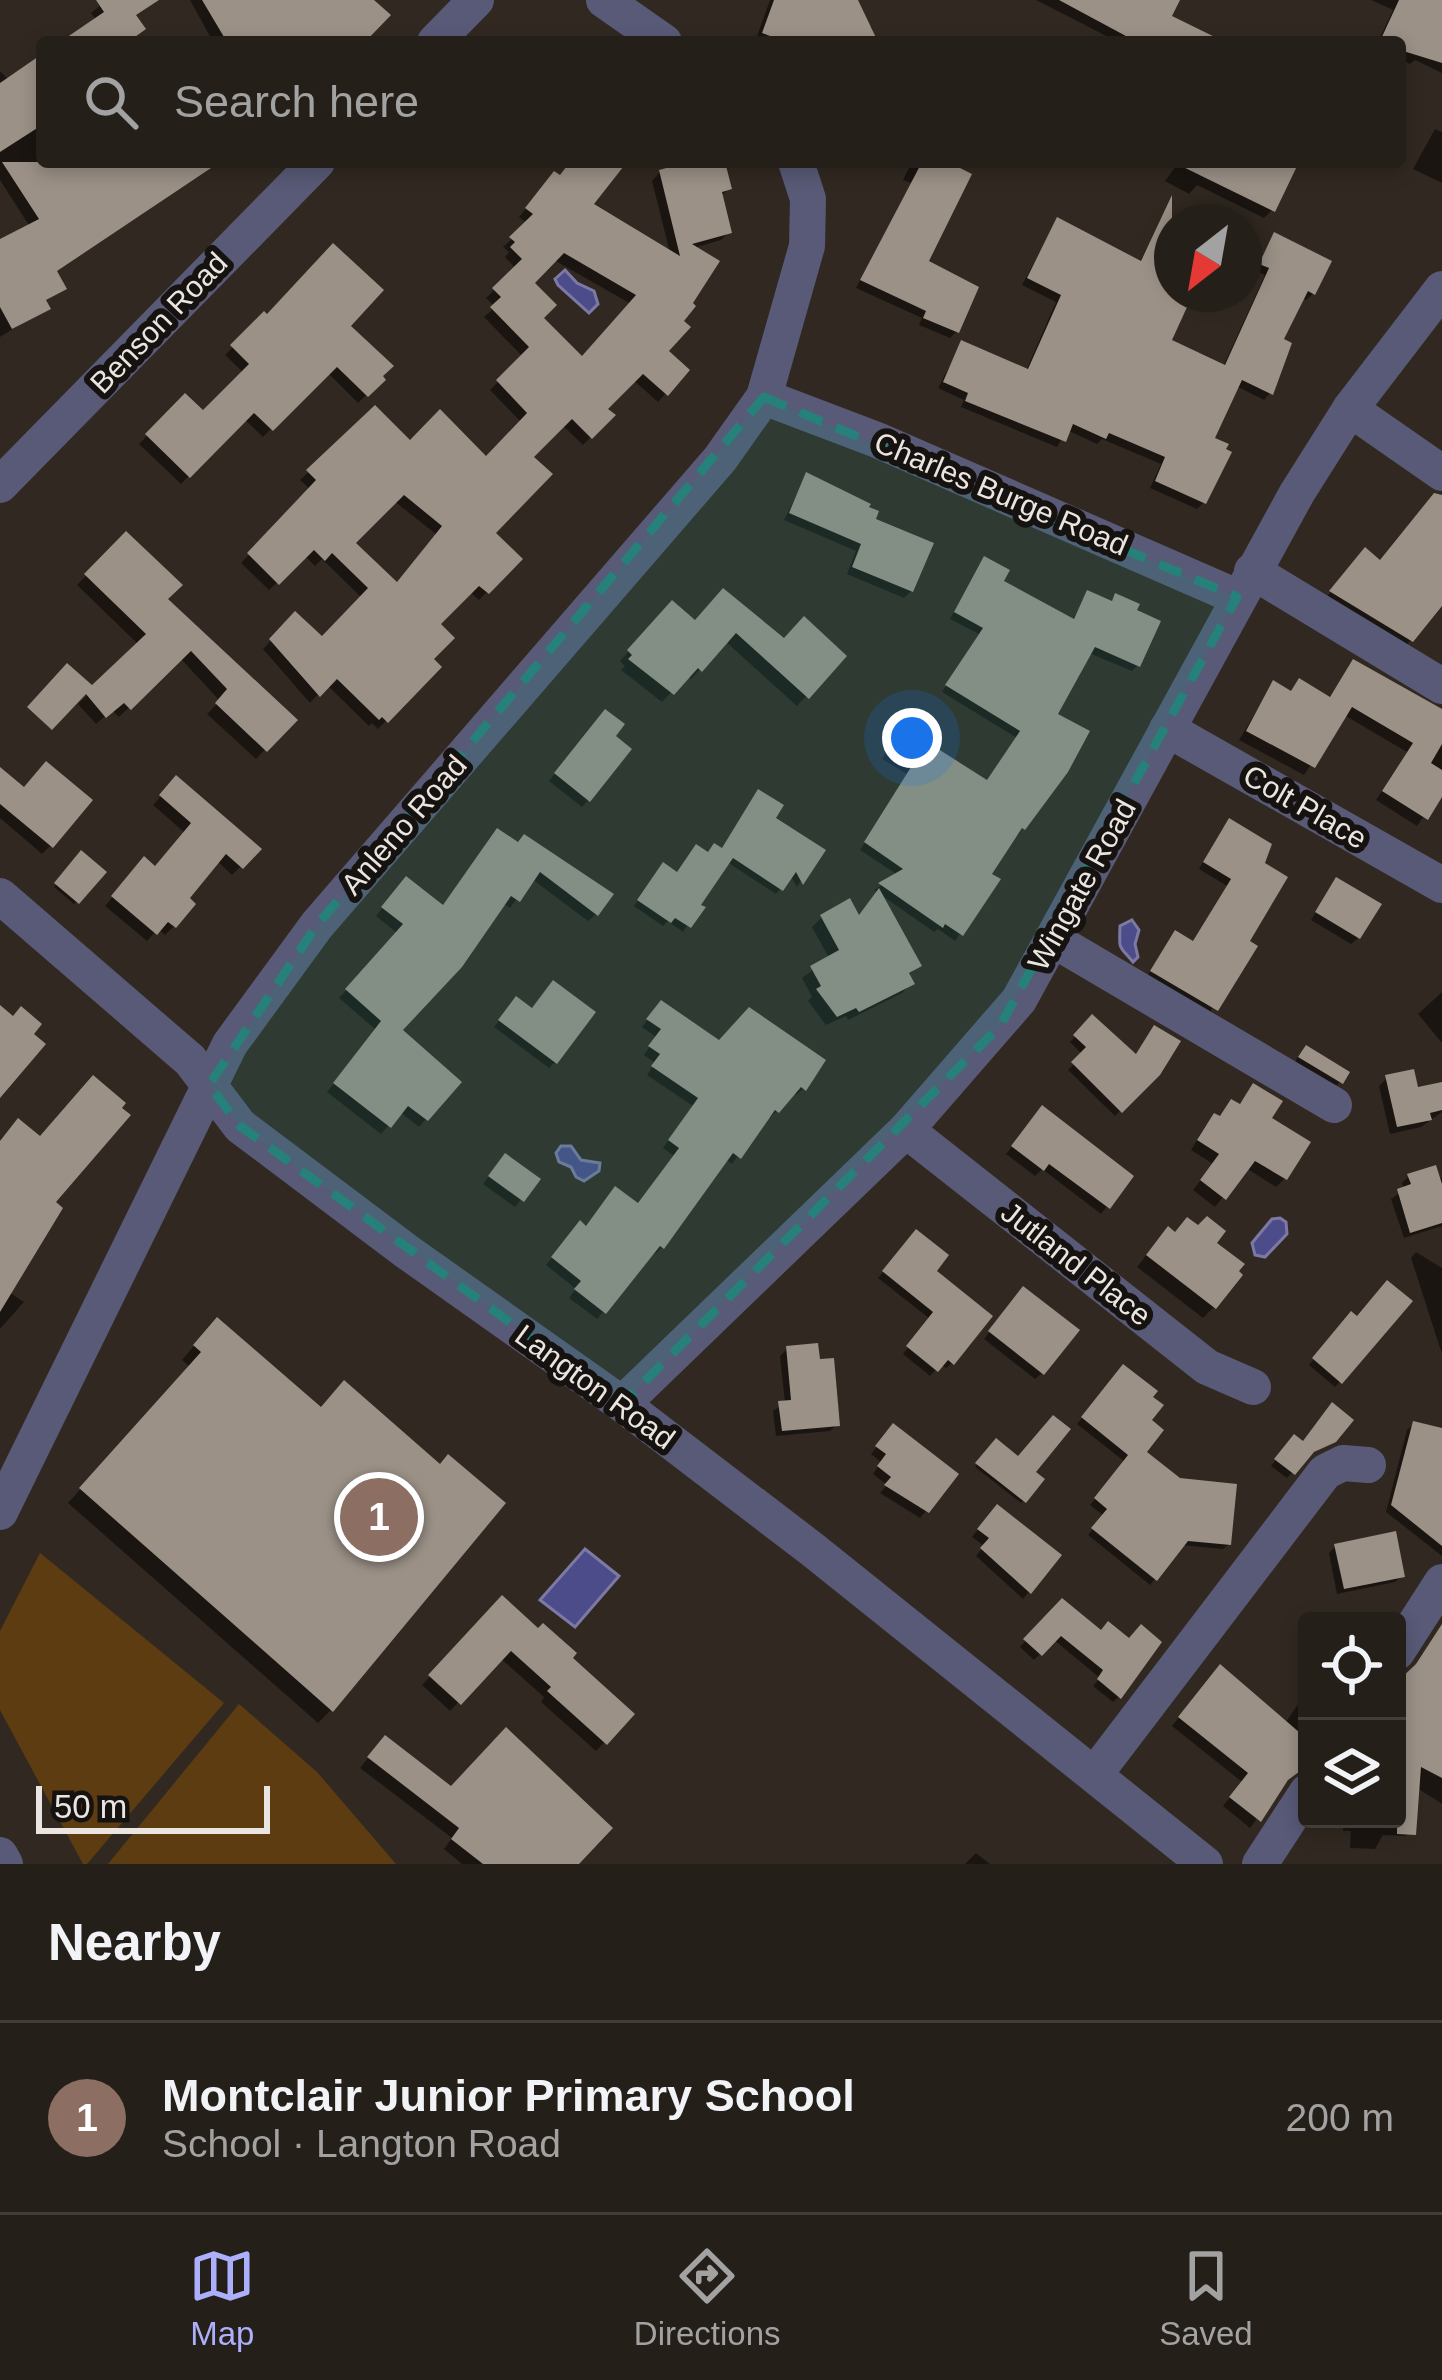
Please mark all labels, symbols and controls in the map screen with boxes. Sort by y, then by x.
search box [36,36,1406,168]
icon: search [78,69,144,135]
text: Search here [174,76,419,127]
north arrow [1154,204,1262,312]
street label: Benson Road [84,246,234,400]
street label: Charles Burge Road [870,425,1133,562]
your location [882,708,942,768]
street label: Anleno Road [334,748,473,901]
street label: Colt Place [1238,758,1373,855]
street label: Wingate Road [1021,794,1142,976]
street label: Jutland Place [995,1195,1157,1332]
street label: Langton Road [509,1318,681,1455]
pin: 1 [340,1472,418,1562]
map controls [1298,1612,1406,1828]
button: locate [1298,1612,1406,1720]
button: layers [1298,1720,1406,1828]
scale bar [36,1780,270,1833]
text: 50 m [54,1788,127,1825]
text: Nearby [48,1914,221,1971]
text: Montclair Junior Primary School [162,2070,855,2121]
text: 1 [76,2096,98,2139]
text: 200 m [1286,2096,1394,2139]
text: School · Langton Road [162,2122,561,2165]
tab: Map [189,2243,255,2353]
tab: Directions [634,2243,781,2353]
tab: Saved [1159,2243,1253,2353]

